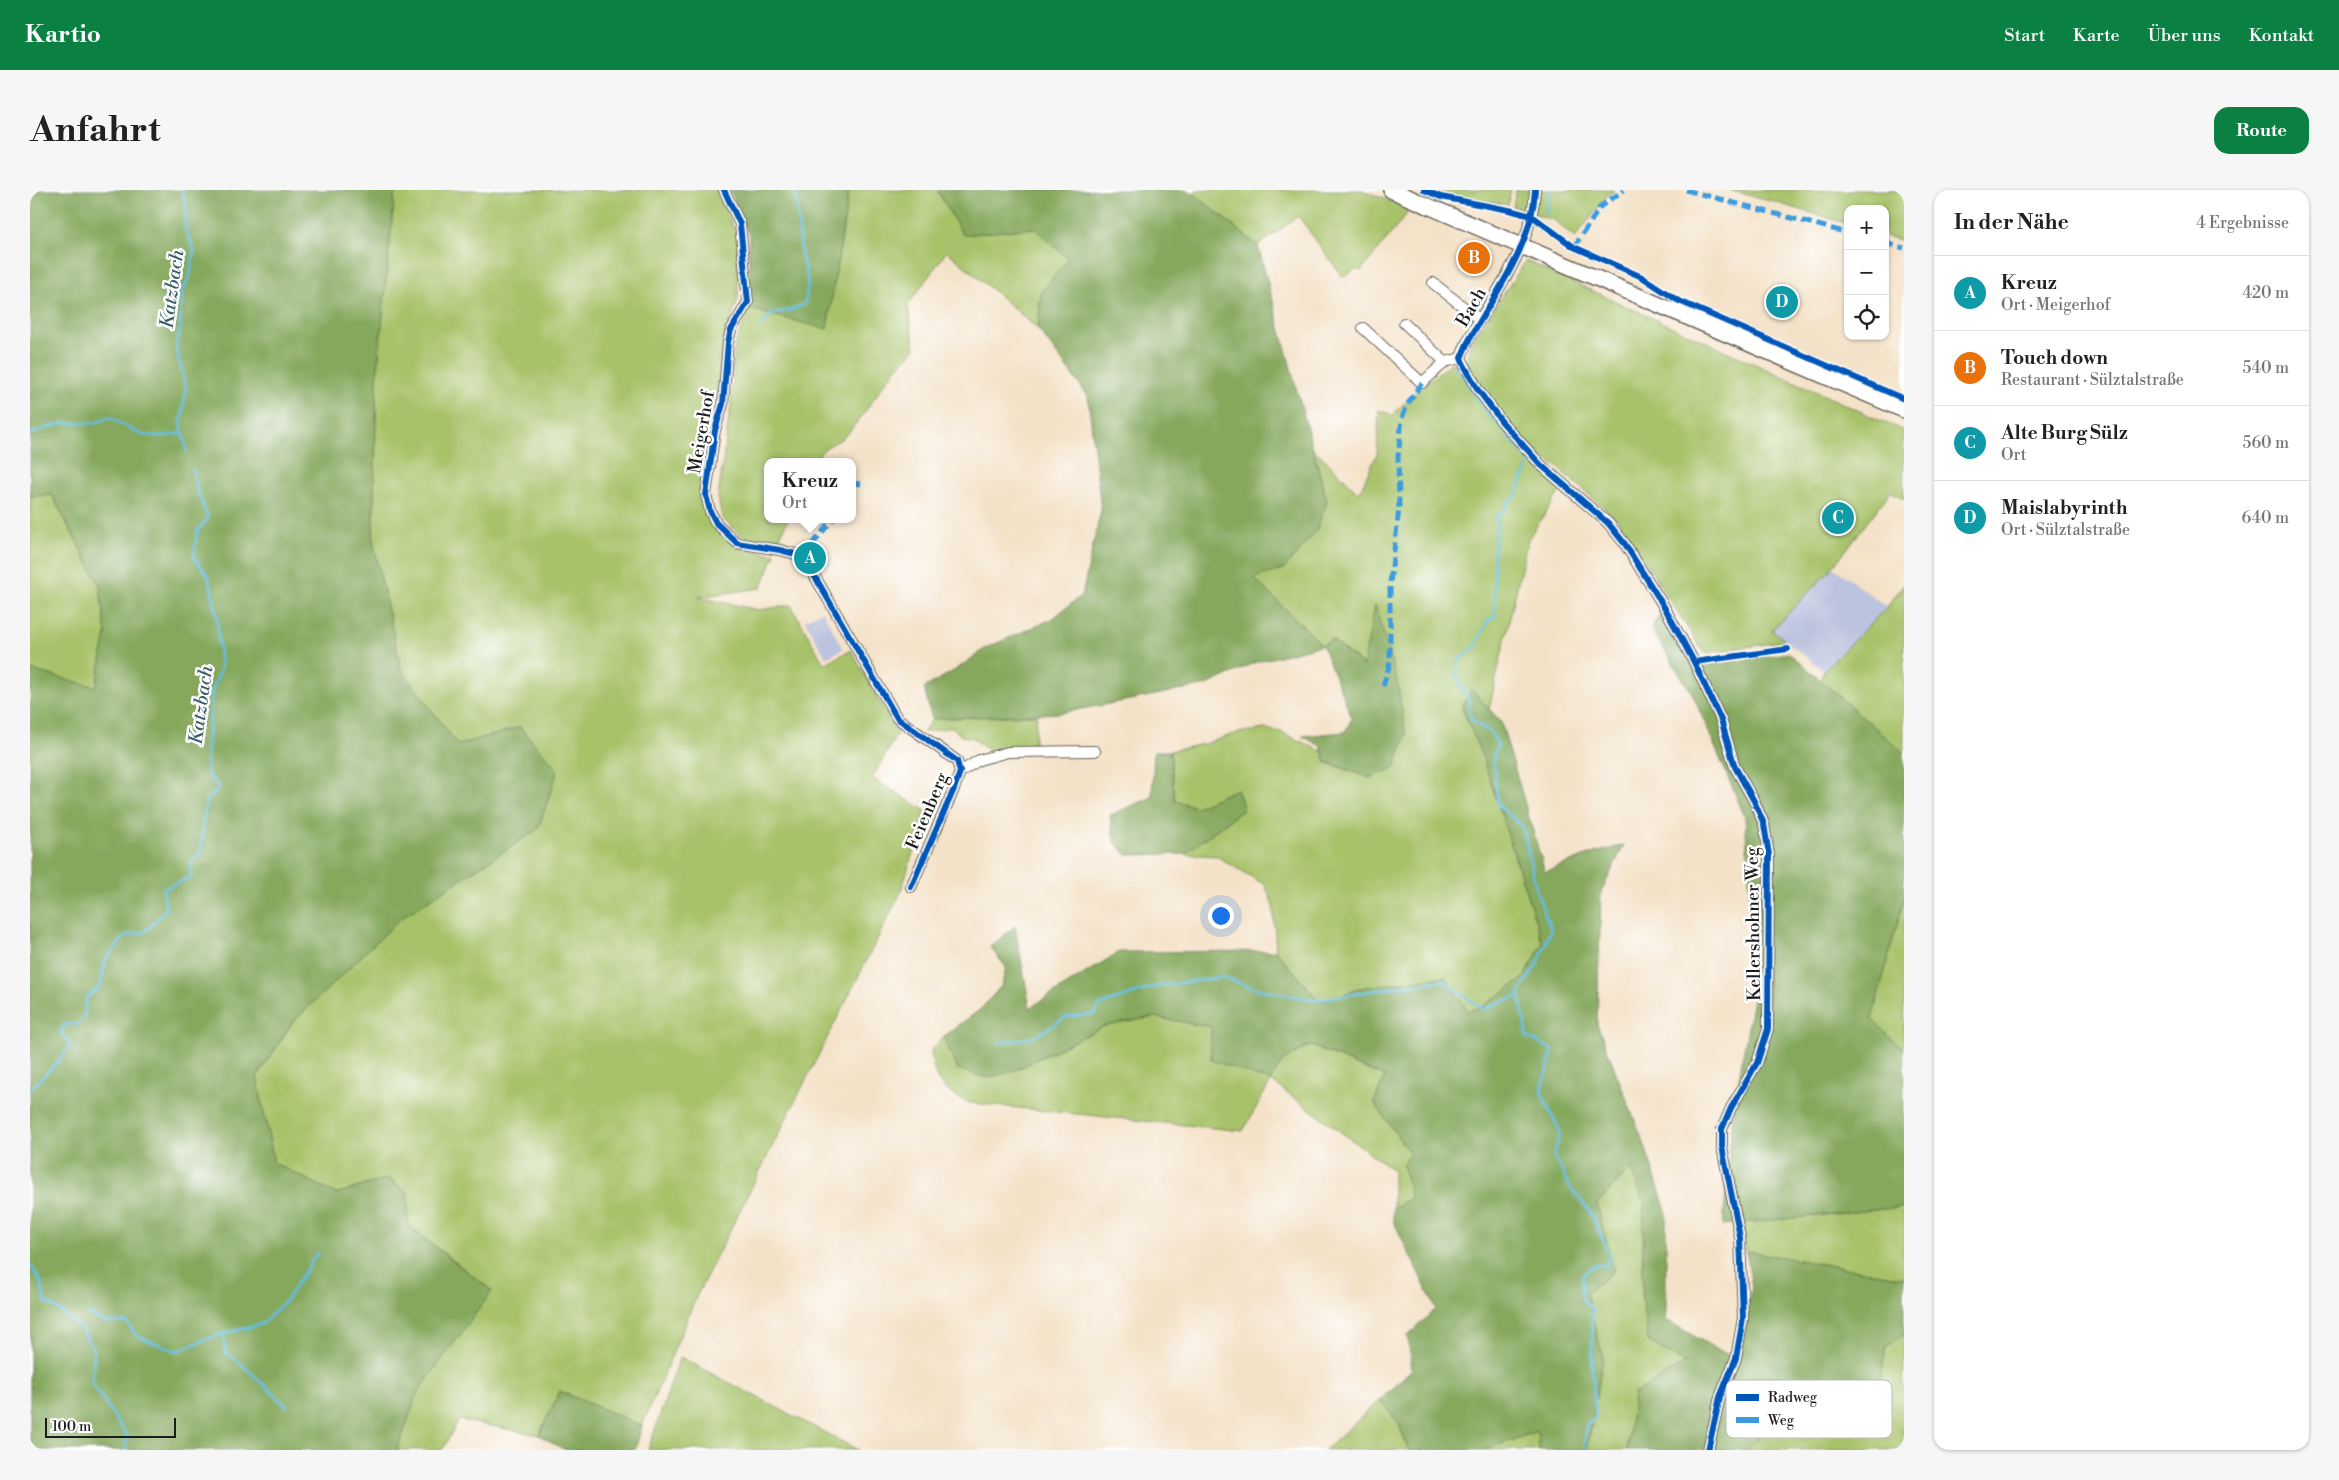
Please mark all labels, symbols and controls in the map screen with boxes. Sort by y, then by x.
text: Kartio [25,20,101,50]
text: Start [2004,24,2045,47]
text: Karte [2073,24,2120,47]
text: Über uns [2148,24,2221,47]
text: Kontakt [2249,24,2314,47]
button: Route [2214,107,2309,154]
text: Anfahrt [30,109,161,152]
map controls [1844,205,1889,340]
button: + [1844,205,1889,250]
text: In der Nähe [1954,210,2069,236]
text: 4 Ergebnisse [2196,213,2289,233]
pin: B [1458,239,1490,277]
water label: Katzbach [155,248,189,330]
button: − [1844,250,1889,295]
text: Kreuz [2001,271,2057,295]
street label: Bach [1451,283,1492,332]
pin: D [1766,283,1798,321]
text: A [1964,283,1976,303]
text: 420 m [2242,283,2289,303]
button: locate [1844,295,1889,340]
text: Ort · Meigerhof [2001,295,2110,315]
text: Touch down [2001,346,2108,370]
text: B [1964,358,1976,378]
text: 540 m [2242,358,2289,378]
text: Restaurant · Sülztalstraße [2001,370,2184,390]
street label: Meigerhof [683,387,720,475]
text: Alte Burg Sülz [2001,421,2128,445]
text: C [1964,433,1976,453]
text: 560 m [2243,433,2289,453]
text: Ort [2001,445,2027,465]
popup [764,458,856,523]
text: Kreuz [782,469,838,493]
text: Ort [782,493,808,513]
text: Maislabyrinth [2001,496,2128,520]
pin: C [1822,499,1854,537]
text: D [1964,508,1976,528]
text: 640 m [2242,508,2289,528]
text: Ort · Sülztalstraße [2001,520,2130,540]
pin: A [794,539,826,577]
water label: Katzbach [184,664,218,746]
street label: Feienberg [901,768,954,853]
street label: Kellershohner Weg [1741,846,1766,1001]
your location [1208,903,1234,929]
legend [1726,1380,1892,1438]
text: Radweg [1768,1389,1818,1407]
text: Weg [1767,1412,1795,1430]
scale bar [45,1415,176,1438]
text: 100 m [52,1418,91,1436]

